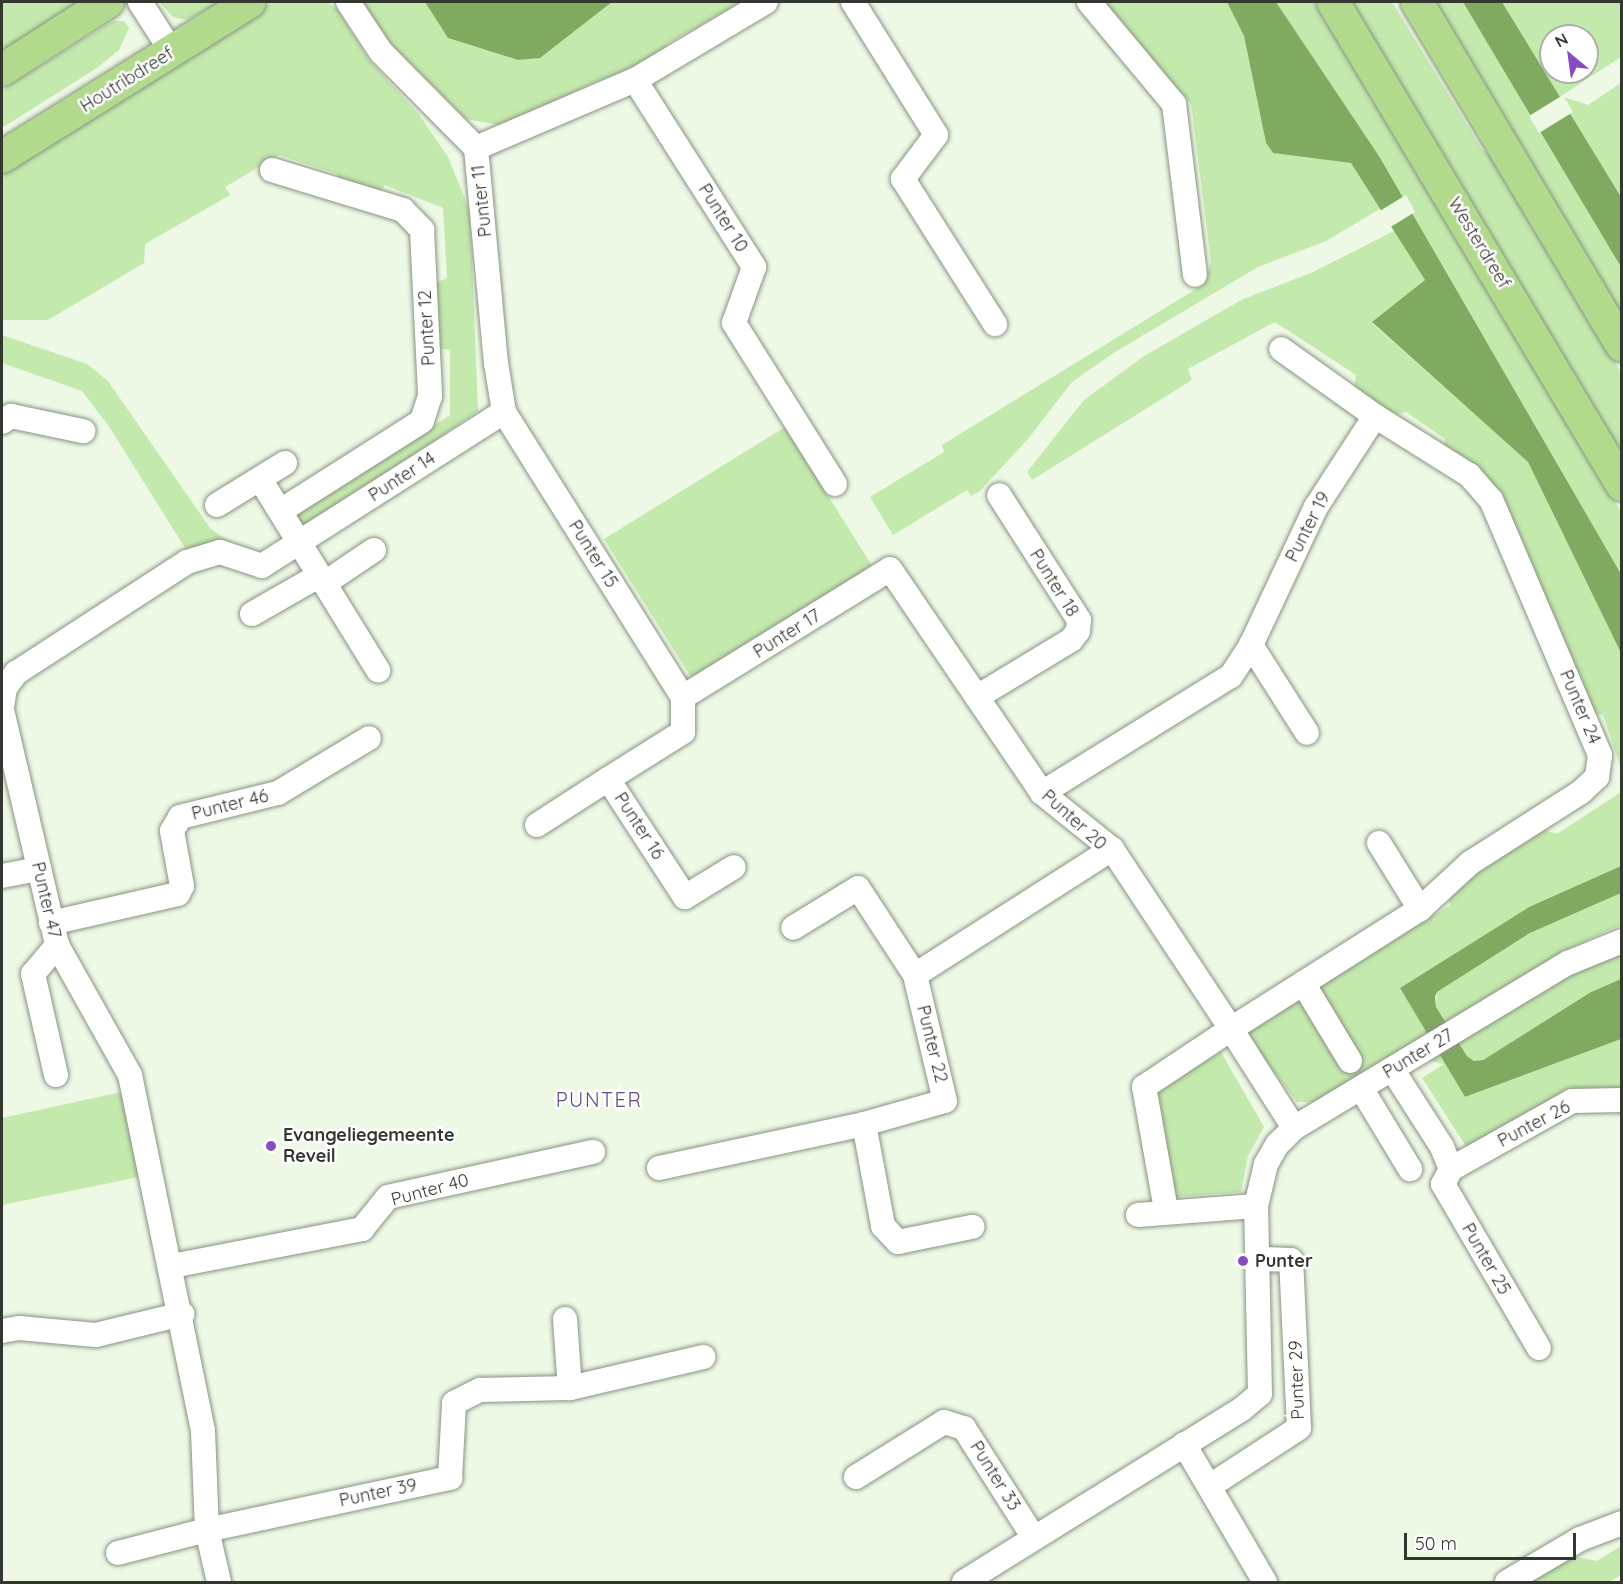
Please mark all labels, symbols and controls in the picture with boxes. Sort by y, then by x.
north arrow [1539,24,1599,84]
text: N [1551,28,1571,52]
street label: Houtribdreef [76,43,178,117]
street label: Punter 11 [467,164,497,238]
street label: Punter 10 [694,180,752,256]
street label: Westerdreef [1443,193,1515,293]
street label: Punter 12 [414,290,440,366]
street label: Punter 14 [365,447,439,507]
street label: Punter 19 [1281,488,1335,566]
street label: Punter 15 [564,516,622,592]
street label: Punter 18 [1025,545,1083,621]
street label: Punter 17 [749,605,825,663]
street label: Punter 24 [1555,667,1605,747]
street label: Punter 46 [189,785,271,825]
street label: Punter 20 [1037,785,1111,855]
street label: Punter 16 [609,788,669,864]
street label: Punter 47 [27,860,65,940]
street label: Punter 22 [912,1003,952,1085]
street label: Punter 27 [1379,1025,1457,1083]
district label: PUNTER [556,1087,642,1111]
street label: Punter 26 [1494,1096,1574,1152]
place label: Evangeliegemeente Reveil [283,1125,455,1168]
marker: Evangeliegemeente Reveil [264,1139,278,1153]
street label: Punter 40 [389,1169,471,1211]
street label: Punter 25 [1457,1219,1515,1299]
place label: Punter [1255,1250,1313,1272]
marker: Punter [1236,1254,1250,1268]
street label: Punter 29 [1285,1340,1309,1420]
street label: Punter 33 [965,1437,1025,1515]
street label: Punter 39 [337,1474,419,1512]
scale bar [1407,1521,1580,1559]
text: 50 m [1415,1532,1457,1555]

